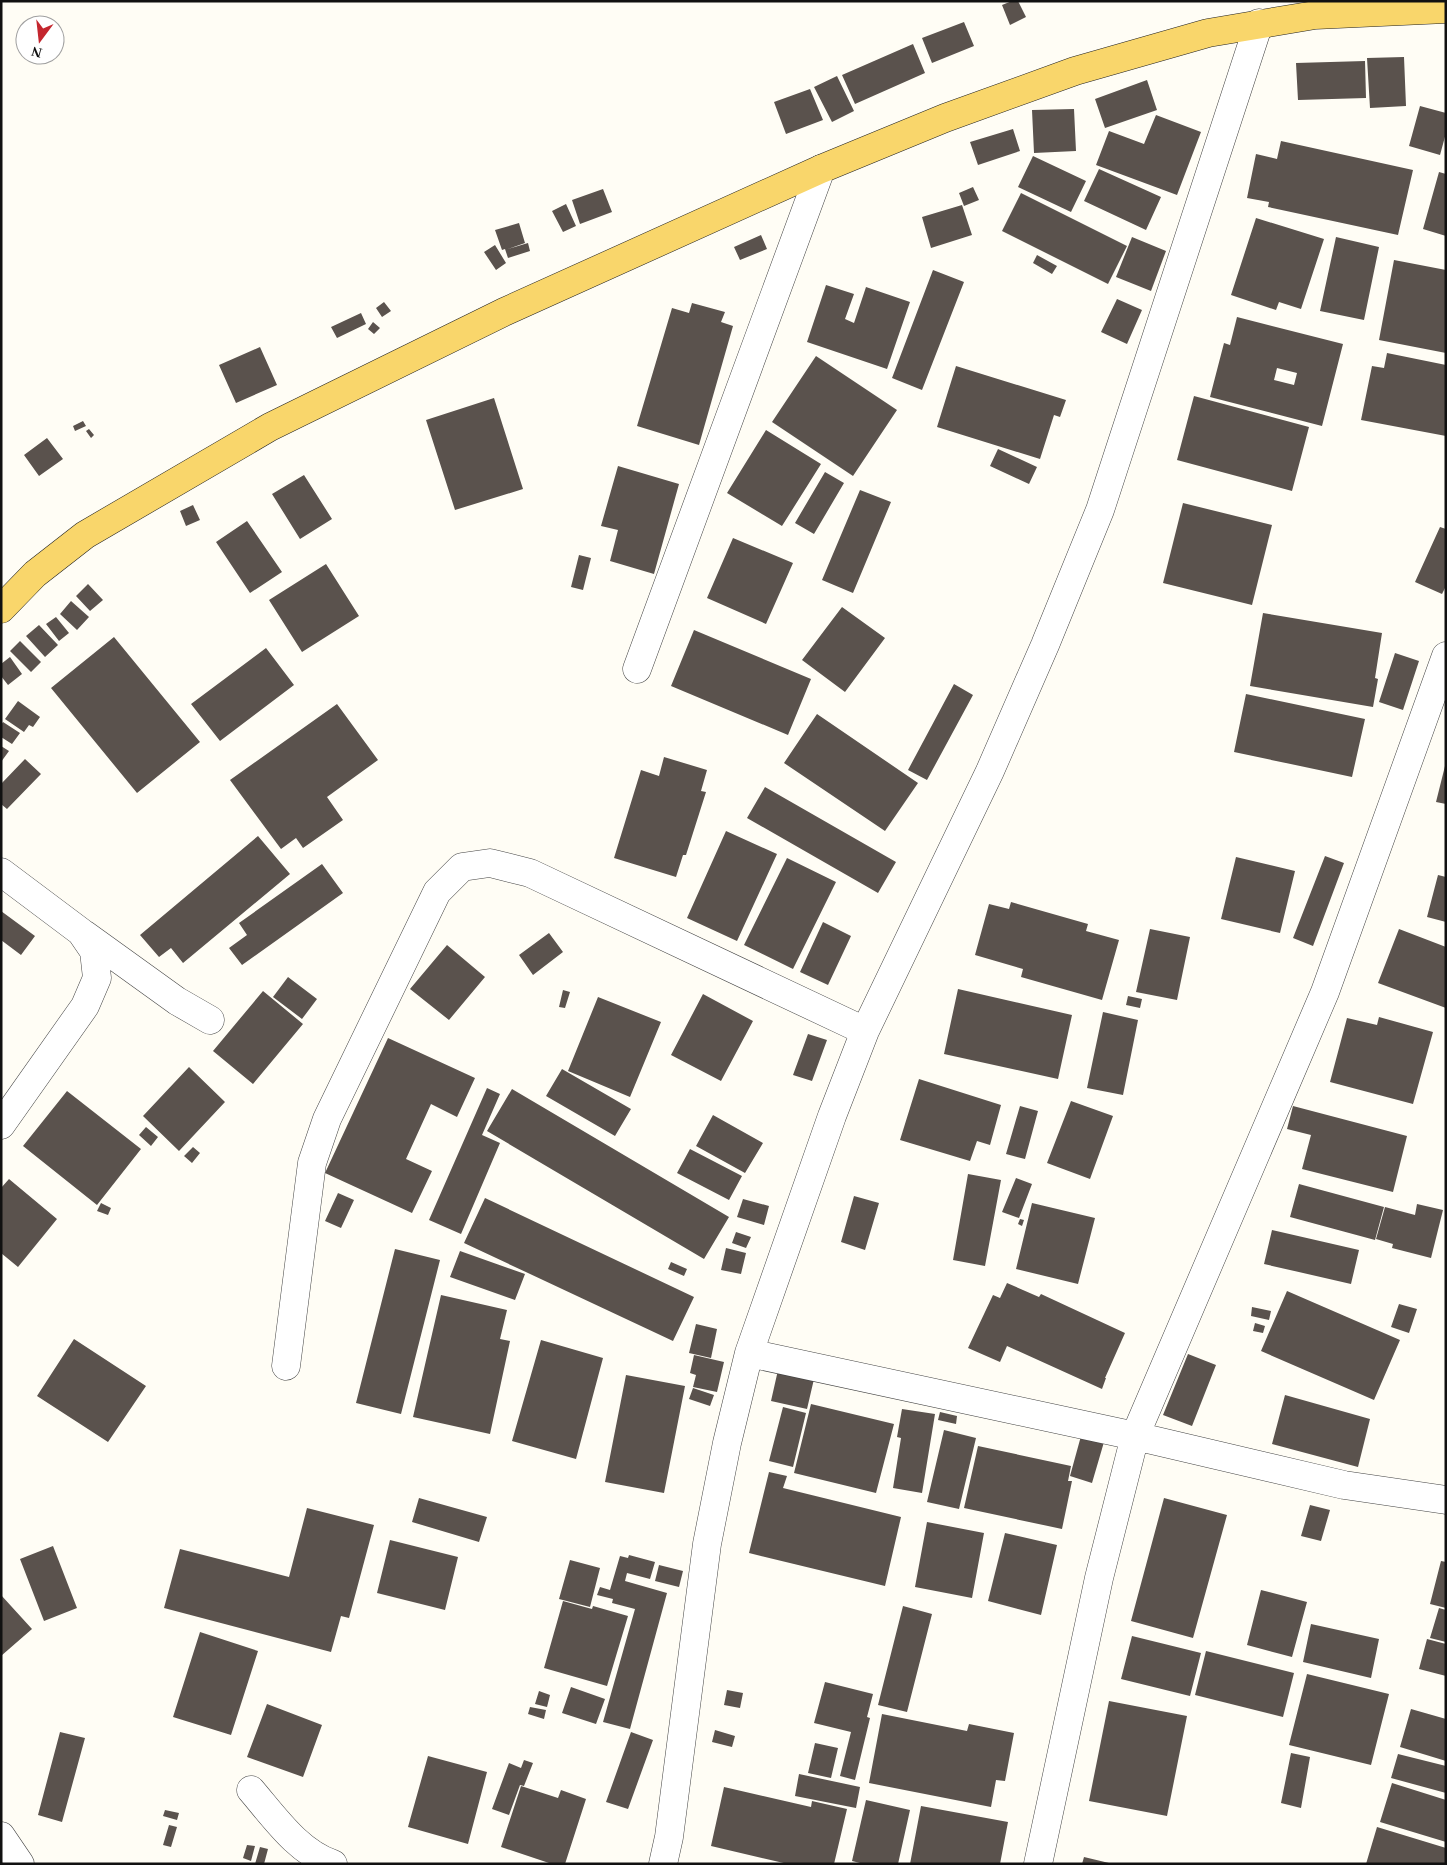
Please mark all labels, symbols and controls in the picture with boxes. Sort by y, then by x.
north arrow [15,15,65,65]
text: N [30,44,44,61]

